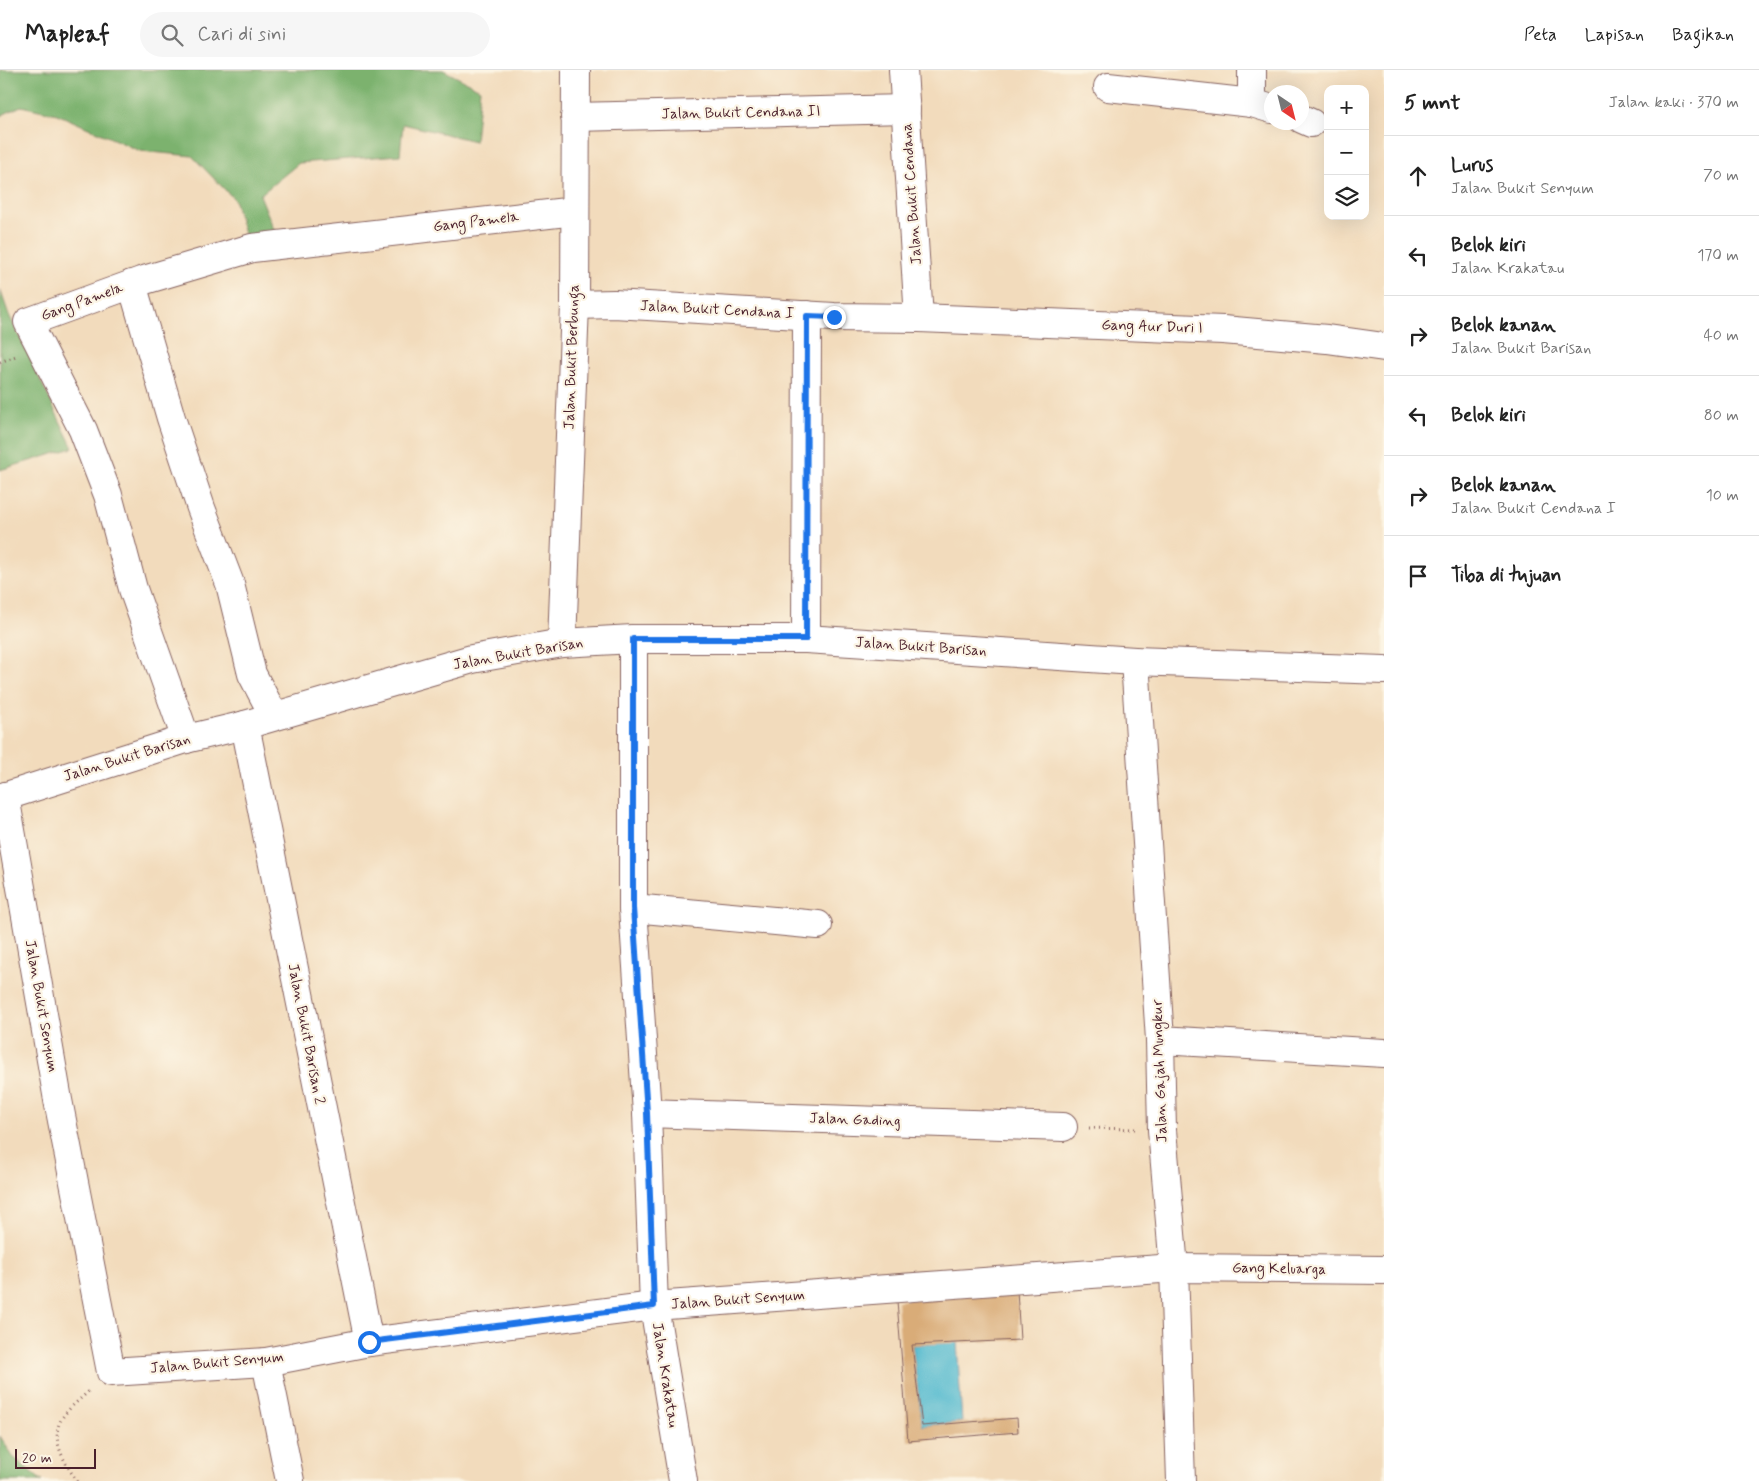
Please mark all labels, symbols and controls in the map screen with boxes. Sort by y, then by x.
search box [140,12,490,57]
text: Mapleaf [25,19,110,50]
icon: search [158,21,186,49]
text: Cari di sini [198,22,286,47]
text: Peta [1524,23,1557,47]
text: Lapisan [1585,23,1644,47]
text: Bagikan [1672,23,1734,47]
north arrow [1264,85,1309,130]
map controls [1324,85,1369,220]
button: + [1324,85,1369,130]
text: 5 mnt [1404,89,1461,117]
text: Jalan kaki · 370 m [1608,92,1739,113]
street label: Jalan Bukit Cendana II [661,102,821,124]
street label: Jalan Bukit Cendana [897,122,927,265]
button: − [1324,130,1369,175]
text: Lurus [1451,153,1493,178]
icon: ahead [1404,162,1432,190]
text: 70 m [1703,165,1739,186]
button: layers [1324,175,1369,220]
text: Jalan Bukit Senyum [1451,178,1594,199]
street label: Gang Pamela [432,207,521,238]
text: Belok kiri [1451,233,1526,258]
icon: left [1404,242,1432,270]
text: 170 m [1697,245,1739,266]
text: Jalan Krakatau [1451,258,1564,279]
street label: Gang Pamela [38,278,127,327]
street label: Jalan Bukit Berbunga [559,284,586,430]
street label: Jalan Bukit Cendana I [639,296,795,324]
route end [823,306,846,329]
text: Belok kanan [1451,313,1556,338]
street label: Gang Aur Duri I [1101,315,1203,340]
icon: right [1404,322,1432,350]
text: 40 m [1703,325,1739,346]
text: Jalan Bukit Barisan [1451,338,1591,359]
icon: left [1404,402,1432,430]
text: Belok kiri [1451,403,1526,428]
text: 80 m [1704,405,1739,426]
text: Belok kanan [1451,473,1556,498]
icon: right [1404,482,1432,510]
text: 10 m [1706,485,1739,506]
text: Jalan Bukit Cendana I [1451,498,1616,519]
icon: arrive [1404,562,1432,590]
text: Tiba di tujuan [1451,563,1562,588]
street label: Jalan Bukit Barisan [855,632,987,662]
street label: Jalan Bukit Barisan [451,633,585,675]
street label: Jalan Bukit Barisan [61,729,193,787]
street label: Jalan Bukit Senyum [20,938,63,1074]
street label: Jalan Bukit Barisan 2 [283,962,329,1106]
street label: Jalan Gajah Mungkur [1147,998,1173,1143]
street label: Jalan Gading [809,1108,901,1132]
street label: Gang Keluarga [1232,1258,1326,1281]
street label: Jalan Bukit Senyum [670,1285,806,1315]
street label: Jalan Krakatau [647,1321,683,1429]
route start [358,1331,381,1354]
street label: Jalan Bukit Senyum [149,1347,285,1379]
scale bar [15,1446,96,1469]
text: 20 m [22,1449,52,1467]

